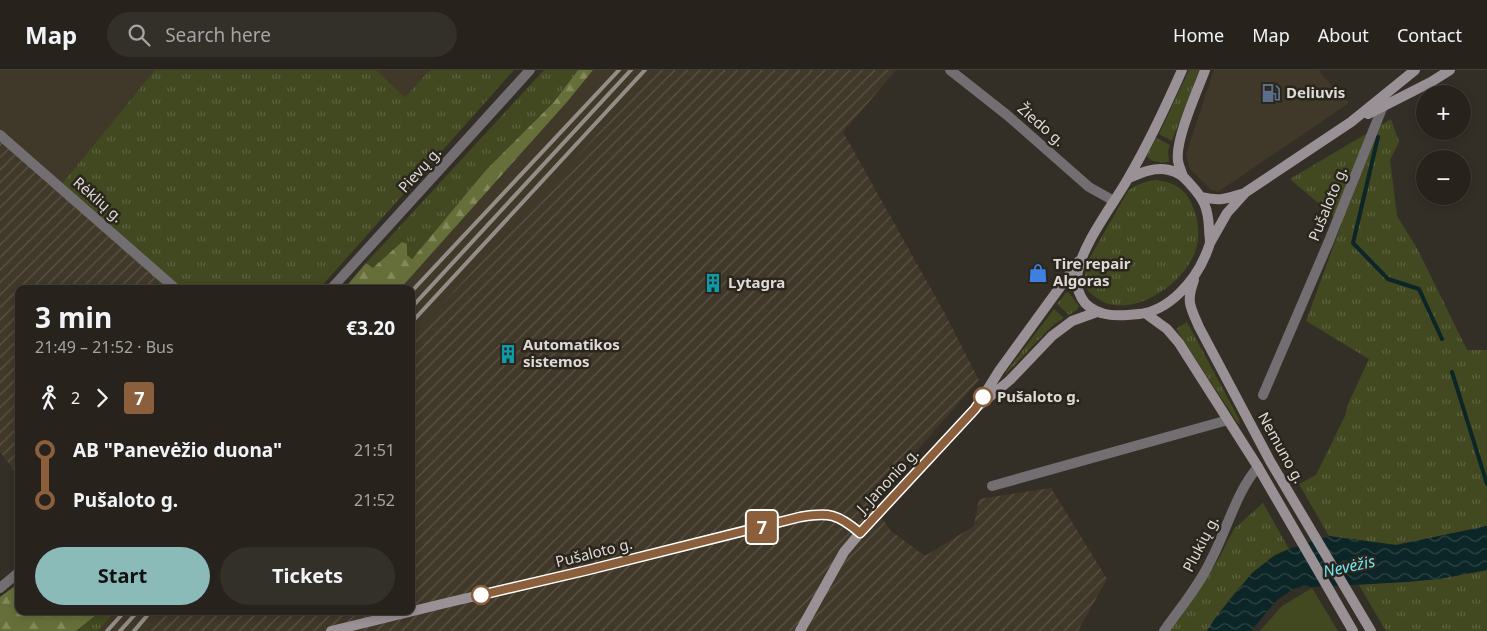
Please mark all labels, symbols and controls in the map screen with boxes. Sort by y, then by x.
search box [107,12,457,57]
text: Map [25,18,77,51]
icon: search [125,21,153,49]
text: Search here [165,22,271,48]
text: Home [1173,23,1224,47]
text: Map [1252,23,1290,47]
text: About [1318,23,1369,47]
text: Contact [1397,23,1462,47]
fuel station icon: Deliuvis [1260,82,1282,104]
place label: Deliuvis [1286,82,1345,102]
map controls [1416,85,1471,205]
button: + [1416,85,1471,140]
street label: Žiedo g. [1014,98,1069,150]
street label: Pievų g. [393,142,445,197]
button: − [1416,150,1471,205]
street label: Pušaloto g. [1303,163,1351,244]
street label: Rėklių g. [69,172,128,226]
place label: Tire repair Algoras [1053,253,1131,290]
shop icon: Tire repair Algoras [1027,262,1049,284]
building icon: Lytagra [702,272,724,294]
place label: Lytagra [728,272,785,292]
text: 3 min [35,298,112,336]
text: €3.20 [346,315,395,341]
place label: Automatikos sistemos [523,334,620,371]
text: 21:49 – 21:52 · Bus [35,336,174,358]
building icon: Automatikos sistemos [497,343,519,365]
icon: walk [35,384,63,412]
icon: forward [88,384,116,412]
text: 7 [134,386,144,410]
place label: Pušaloto g. [997,386,1080,406]
text: 2 [71,387,80,409]
marker: Pušaloto g. [973,387,993,407]
street label: Nemuno g. [1254,408,1310,487]
text: AB "Panevėžio duona" [73,437,282,463]
text: 21:51 [354,439,395,461]
street label: J. Janonio g. [851,443,923,519]
text: Pušaloto g. [73,487,178,513]
text: 21:52 [354,489,395,511]
line badge: 7 [746,511,778,543]
street label: Plukių g. [1177,512,1223,575]
text: 7 [757,515,767,539]
street label: Pušaloto g. [553,533,634,571]
button: Start [35,547,210,605]
button: Tickets [220,547,395,605]
water label: Nevėžis [1321,550,1377,582]
unlabelled marker [471,585,491,605]

